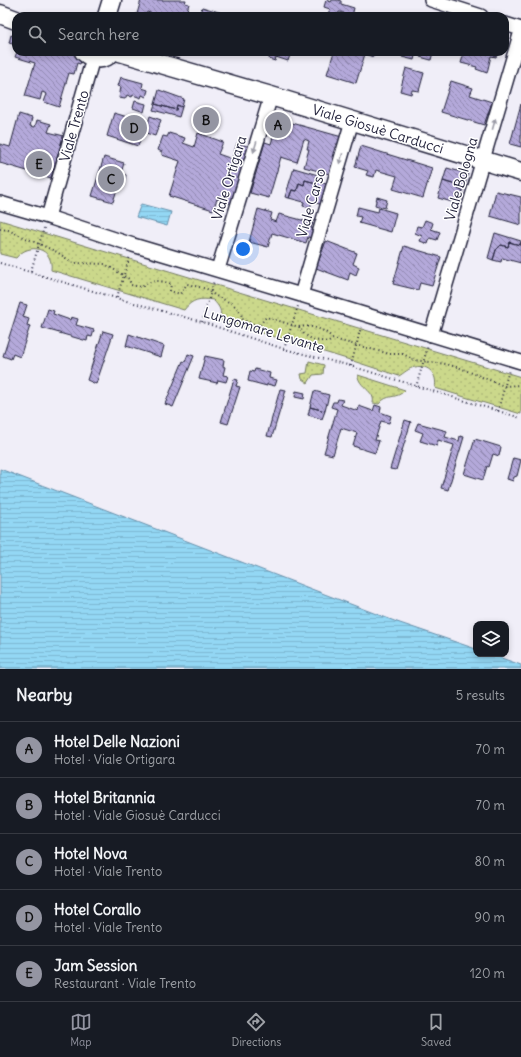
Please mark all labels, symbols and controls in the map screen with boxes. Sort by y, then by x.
search box [12,12,509,56]
icon: search [26,23,48,45]
text: Search here [58,25,139,44]
street label: Viale Trento [55,88,93,164]
street label: Viale Giosuè Carducci [310,100,446,158]
pin: B [193,105,219,135]
pin: A [265,110,291,140]
pin: D [121,113,147,143]
one-way arrow [491,117,497,129]
street label: Viale Ortigara [208,133,250,223]
street label: Viale Bologna [441,135,481,223]
one-way arrow [252,141,258,153]
pin: E [26,149,52,179]
one-way arrow [338,153,344,165]
pin: C [98,164,124,194]
street label: Viale Carso [293,166,329,240]
your location [233,239,253,259]
street label: Lungomare Levante [201,303,327,357]
map controls [473,621,509,657]
button: layers [473,621,509,657]
text: Nearby [16,684,72,706]
text: 5 results [456,687,505,704]
text: Hotel Delle Nazioni [54,732,180,751]
text: A [25,741,33,758]
text: 70 m [476,741,505,758]
text: Hotel · Viale Ortigara [54,751,175,768]
text: Hotel Britannia [54,788,155,807]
text: B [25,797,33,814]
text: 70 m [476,797,505,814]
text: Hotel · Viale Giosuè Carducci [54,807,221,824]
text: Hotel Nova [54,844,127,863]
text: C [25,853,33,870]
text: 80 m [474,853,505,870]
text: Hotel · Viale Trento [54,863,162,880]
text: Hotel Corallo [54,900,141,919]
text: D [24,909,34,926]
text: 90 m [474,909,505,926]
text: Hotel · Viale Trento [54,919,162,936]
text: Jam Session [54,956,137,975]
text: E [25,965,33,982]
text: 120 m [470,965,505,982]
text: Restaurant · Viale Trento [54,975,196,992]
tab: Map [70,1011,92,1049]
tab: Directions [232,1011,281,1049]
tab: Saved [421,1011,451,1049]

